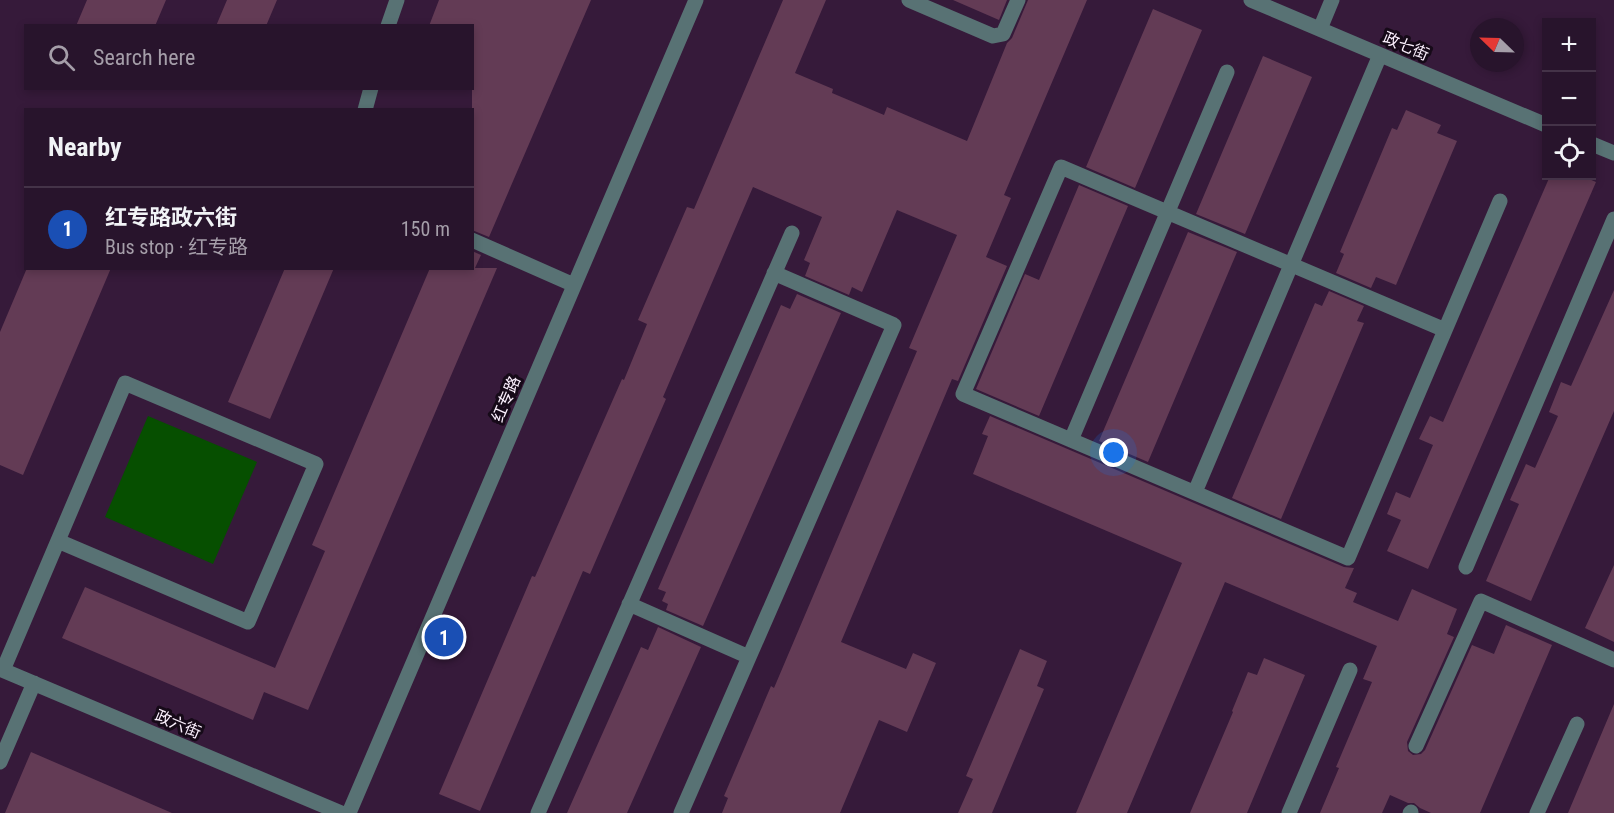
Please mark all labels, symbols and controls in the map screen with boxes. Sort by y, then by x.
north arrow [1470,18,1524,72]
map controls [1542,18,1596,180]
button: + [1542,18,1596,72]
search box [24,24,474,90]
street label: 政七街 [1380,28,1432,64]
icon: search [45,41,78,74]
text: Search here [93,45,195,70]
button: − [1542,72,1596,126]
button: locate [1542,126,1596,180]
text: Nearby [48,132,122,162]
text: 红专路政六街 [105,205,237,230]
text: 1 [62,217,73,241]
text: 150 m [401,217,450,241]
text: Bus stop · 红专路 [105,235,248,259]
street label: 红专路 [488,373,524,425]
your location [1099,438,1128,467]
pin: 1 [424,614,464,660]
street label: 政六街 [152,706,204,742]

